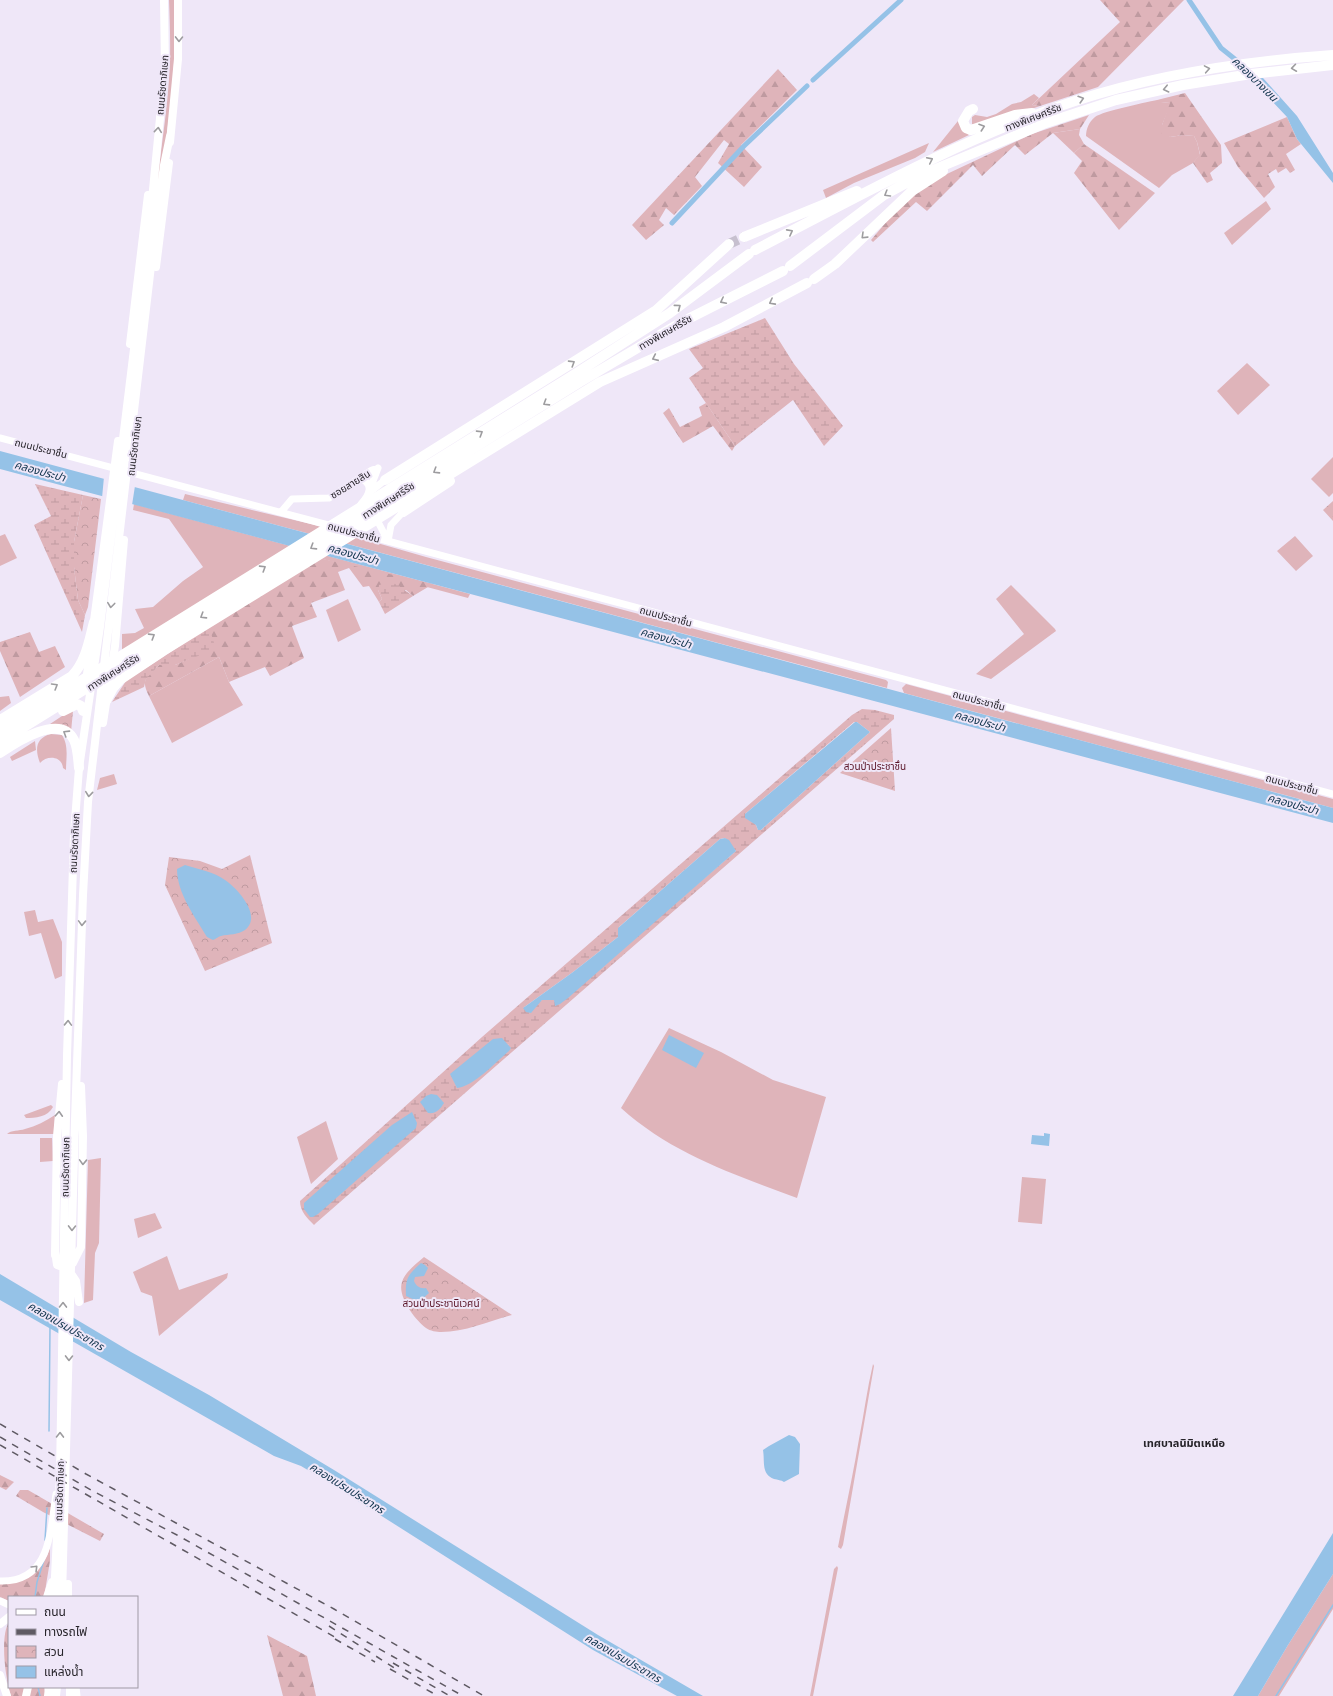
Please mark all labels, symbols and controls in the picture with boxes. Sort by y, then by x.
one-way arrow [175,36,183,42]
water label: คลองบางเขน [1229,54,1282,106]
street label: ถนนรัชดาภิเษก [153,55,173,116]
one-way arrow [1291,64,1297,73]
one-way arrow [1204,65,1210,74]
one-way arrow [1163,85,1169,93]
one-way arrow [1077,95,1084,104]
street label: ทางพิเศษศรีรัช [1003,101,1064,135]
one-way arrow [978,124,985,132]
one-way arrow [154,127,163,133]
one-way arrow [926,157,934,165]
one-way arrow [884,190,891,197]
one-way arrow [786,229,793,237]
one-way arrow [861,231,869,239]
one-way arrow [720,296,727,304]
one-way arrow [769,297,776,304]
one-way arrow [674,305,681,312]
street label: ทางพิเศษศรีรัช [636,312,695,354]
one-way arrow [652,353,659,361]
one-way arrow [568,360,575,367]
one-way arrow [543,398,550,405]
street label: ถนนรัชดาภิเษก [124,415,146,477]
one-way arrow [476,430,483,437]
street label: ถนนประชาชื่น [13,435,69,462]
water label: คลองประปา [13,457,67,486]
one-way arrow [433,466,440,474]
street label: ซอยสายสิน [328,467,373,503]
street label: ทางพิเศษศรีรัช [360,479,417,523]
street label: ถนนประชาชื่น [326,518,382,547]
water label: คลองประปา [326,540,380,569]
one-way arrow [310,542,317,549]
one-way arrow [259,565,266,572]
one-way arrow [107,602,116,608]
street label: ถนนประชาชื่น [638,602,694,631]
one-way arrow [200,611,207,618]
water label: คลองประปา [639,624,693,653]
one-way arrow [148,633,155,641]
street label: ทางพิเศษศรีรัช [85,651,142,695]
one-way arrow [51,683,58,690]
street label: ถนนประชาชื่น [951,686,1007,715]
water label: คลองประปา [953,707,1007,736]
one-way arrow [63,731,70,738]
park label: สวนป่าประชาชื่น [844,759,906,774]
street label: ถนนประชาชื่น [1264,770,1320,799]
one-way arrow [85,790,94,797]
water label: คลองประปา [1266,790,1320,819]
street label: ถนนรัชดาภิเษก [66,813,84,873]
one-way arrow [78,920,86,926]
one-way arrow [63,1020,72,1026]
one-way arrow [54,1111,63,1117]
street label: ถนนรัชดาภิเษก [58,1137,74,1197]
one-way arrow [79,1159,87,1165]
one-way arrow [68,1225,77,1231]
park label: สวนป่าประชานิเวศน์ [402,1297,480,1311]
water label: คลองเปรมประชากร [25,1299,108,1355]
one-way arrow [59,1302,67,1308]
one-way arrow [65,1355,74,1361]
one-way arrow [56,1432,65,1438]
district label: เทศบาลนิมิตเหนือ [1143,1436,1226,1451]
water label: คลองเปรมประชากร [307,1459,388,1518]
street label: ถนนรัชดาภิเษก [52,1461,68,1521]
one-way arrow [30,1565,38,1573]
legend [8,1596,138,1688]
text: ถนน [44,1604,66,1621]
text: ทางรถไฟ [44,1624,87,1641]
water label: คลองเปรมประชากร [582,1631,665,1687]
text: สวน [44,1644,64,1661]
text: แหล่งน้ำ [44,1663,83,1681]

